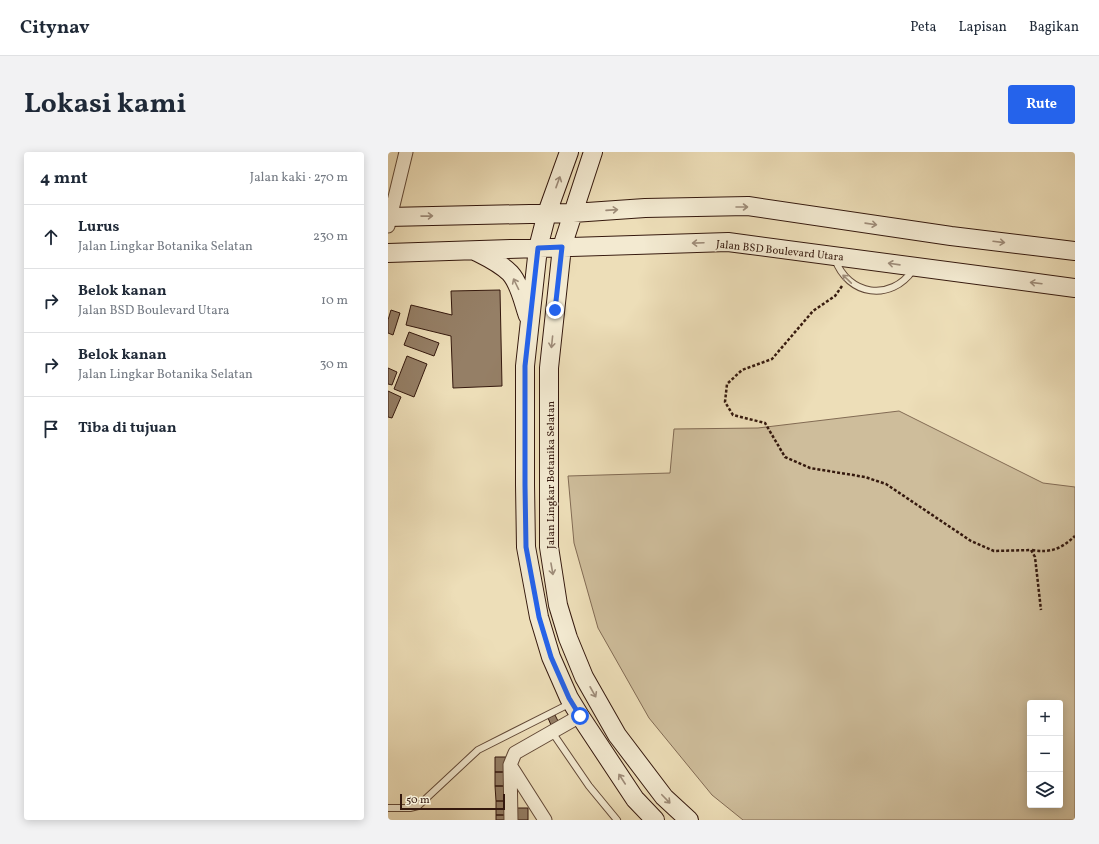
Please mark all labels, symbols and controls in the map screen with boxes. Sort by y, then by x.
text: Citynav [20,15,90,41]
text: Peta [910,18,937,37]
text: Lapisan [959,18,1007,37]
text: Bagikan [1029,18,1079,37]
text: Lokasi kami [24,85,186,124]
button: Rute [1008,85,1075,124]
text: 4 mnt [40,167,88,190]
text: Jalan kaki · 270 m [250,169,348,187]
one-way arrow [555,177,563,189]
one-way arrow [735,203,748,211]
one-way arrow [605,206,618,214]
one-way arrow [420,212,433,219]
text: Lurus [78,217,119,238]
one-way arrow [864,220,877,228]
icon: ahead [40,226,62,248]
text: 230 m [313,228,348,246]
street label: Jalan BSD Boulevard Utara [715,237,845,266]
text: Jalan Lingkar Botanika Selatan [78,238,253,256]
one-way arrow [993,238,1006,245]
one-way arrow [692,239,705,247]
one-way arrow [888,260,901,268]
one-way arrow [842,274,852,283]
one-way arrow [512,278,519,290]
one-way arrow [1030,279,1043,287]
text: Belok kanan [78,281,167,302]
icon: right [40,290,62,312]
text: 10 m [321,292,348,310]
route end [546,301,564,319]
text: Jalan BSD Boulevard Utara [78,302,230,320]
one-way arrow [548,335,556,348]
text: Belok kanan [78,345,167,366]
icon: right [40,354,62,376]
text: 30 m [320,356,348,374]
text: Jalan Lingkar Botanika Selatan [78,366,253,384]
street label: Jalan Lingkar Botanika Selatan [544,401,559,549]
icon: arrive [40,418,62,440]
text: Tiba di tujuan [78,418,177,439]
one-way arrow [549,562,557,575]
one-way arrow [590,686,597,698]
map controls [1027,700,1063,808]
button: + [1027,700,1063,736]
route start [571,707,589,725]
button: − [1027,736,1063,772]
button: layers [1027,772,1063,808]
one-way arrow [617,773,625,785]
scale bar [400,792,505,811]
text: 50 m [406,793,430,808]
one-way arrow [662,794,671,804]

